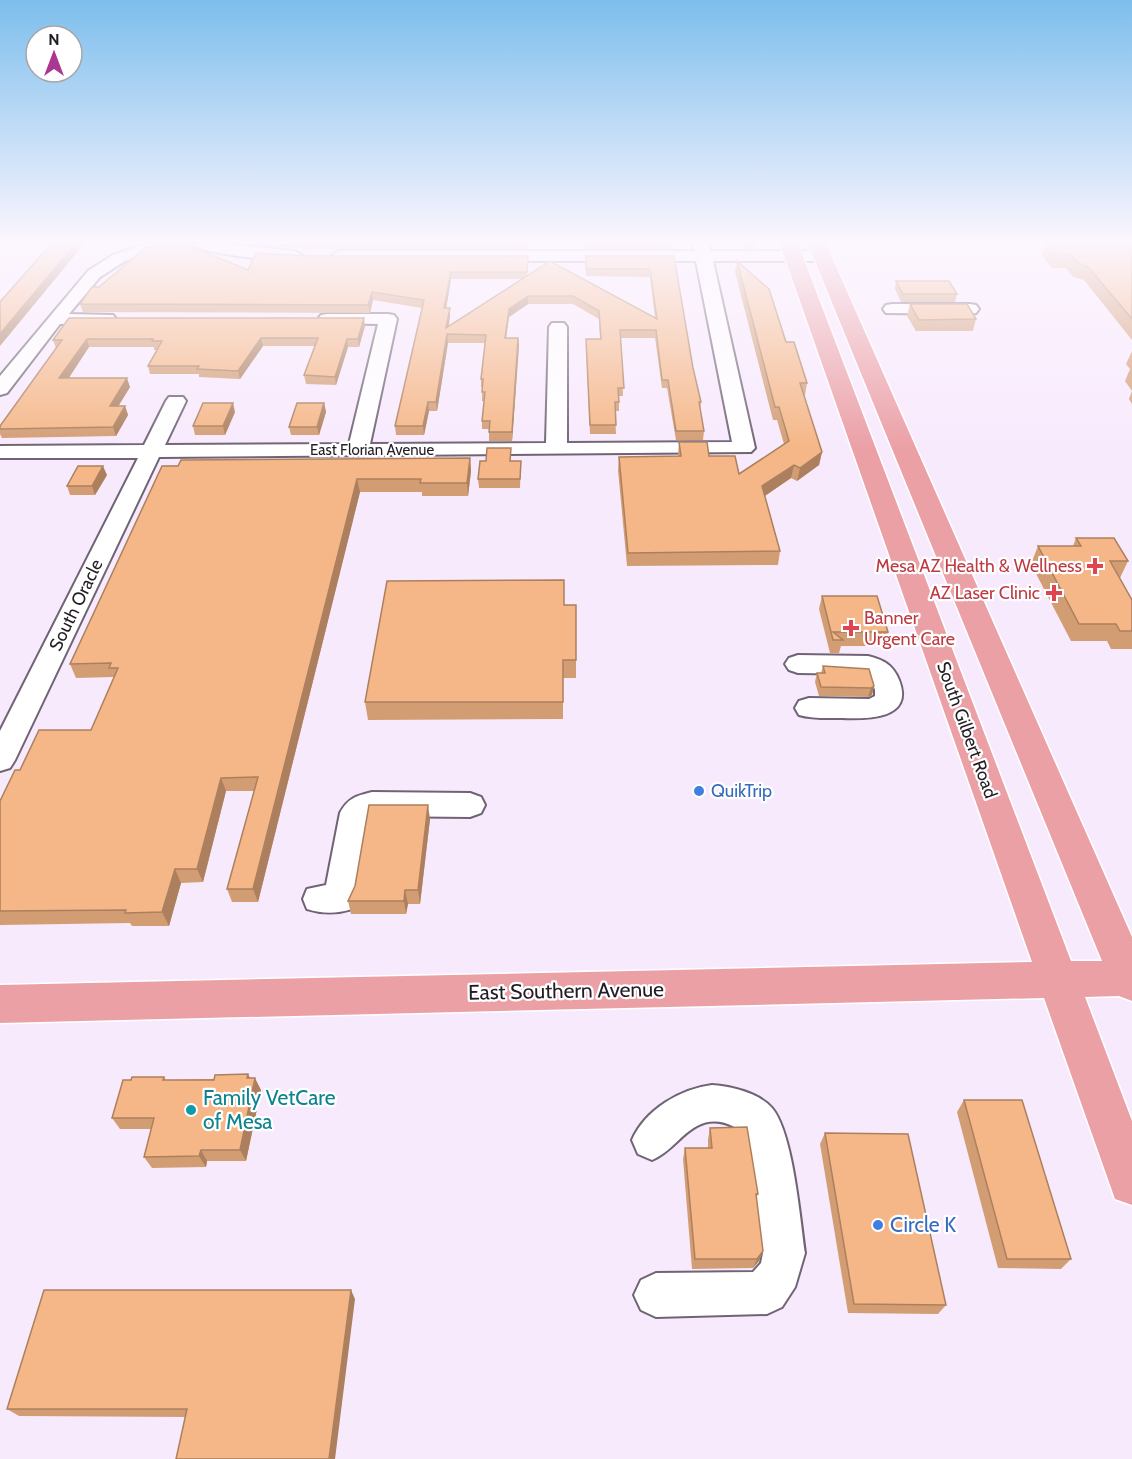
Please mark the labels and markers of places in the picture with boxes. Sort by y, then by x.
place label: Mesa AZ Health & Wellness [876,555,1082,577]
marker: Mesa AZ Health & Wellness [1086,557,1104,575]
place label: AZ Laser Clinic [930,582,1040,604]
marker: AZ Laser Clinic [1045,584,1063,602]
place label: Banner Urgent Care [864,607,955,650]
marker: Banner Urgent Care [842,619,860,637]
place label: QuikTrip [711,780,772,802]
marker: QuikTrip [692,784,706,798]
place label: Family VetCare of Mesa [203,1085,336,1134]
marker: Family VetCare of Mesa [184,1103,198,1117]
place label: Circle K [890,1212,956,1237]
marker: Circle K [871,1218,885,1232]

